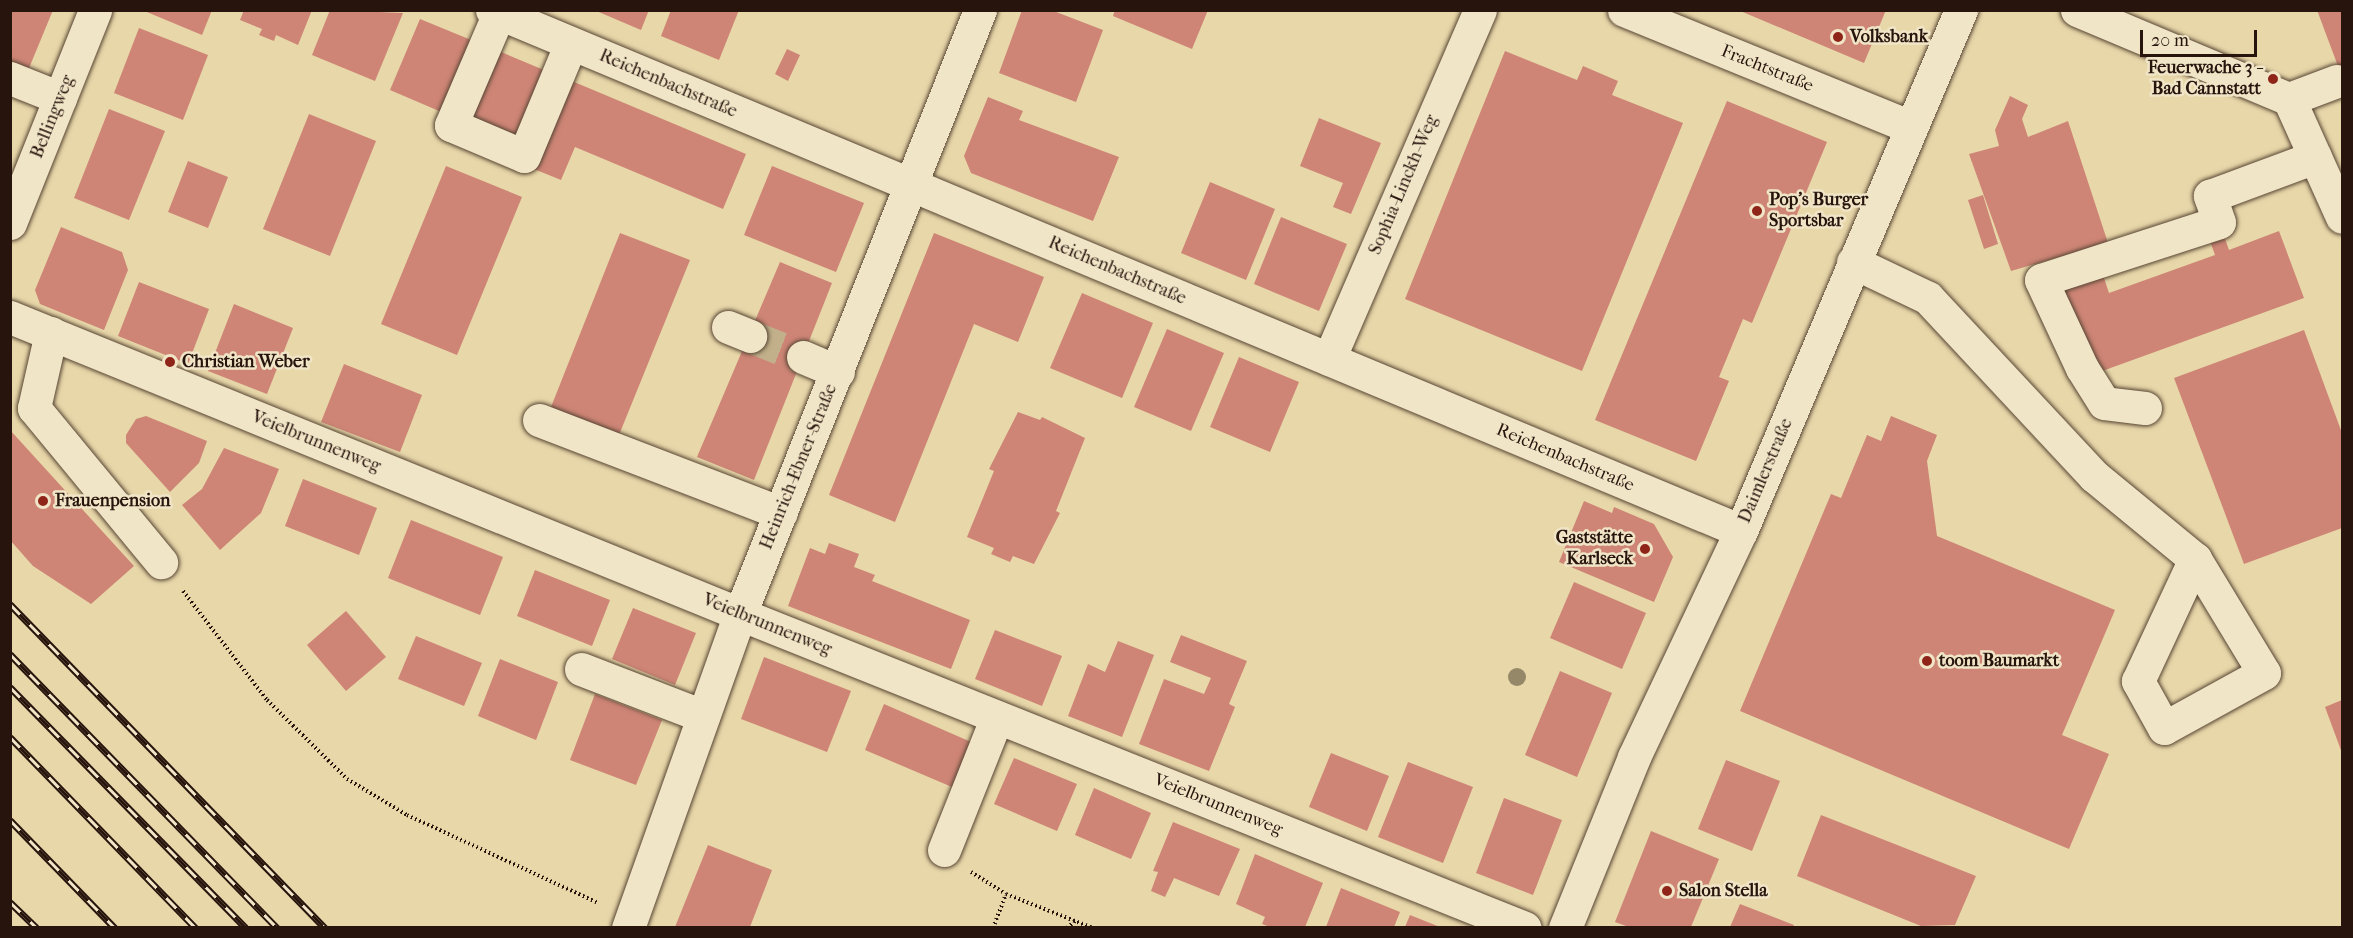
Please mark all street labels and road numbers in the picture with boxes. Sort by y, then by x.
street label: Frachtstraße [1718,41,1816,97]
street label: Reichenbachstraße [596,45,740,123]
street label: Bellingweg [27,72,79,162]
street label: Sophia-Linckh-Weg [1365,112,1443,258]
street label: Reichenbachstraße [1045,232,1189,310]
street label: Heinrich-Ebner-Straße [756,381,842,553]
street label: Veielbrunnenweg [248,406,384,478]
street label: Daimlerstraße [1734,415,1798,527]
street label: Reichenbachstraße [1493,419,1637,497]
street label: Veielbrunnenweg [699,589,835,661]
street label: Veielbrunnenweg [1150,769,1286,841]

